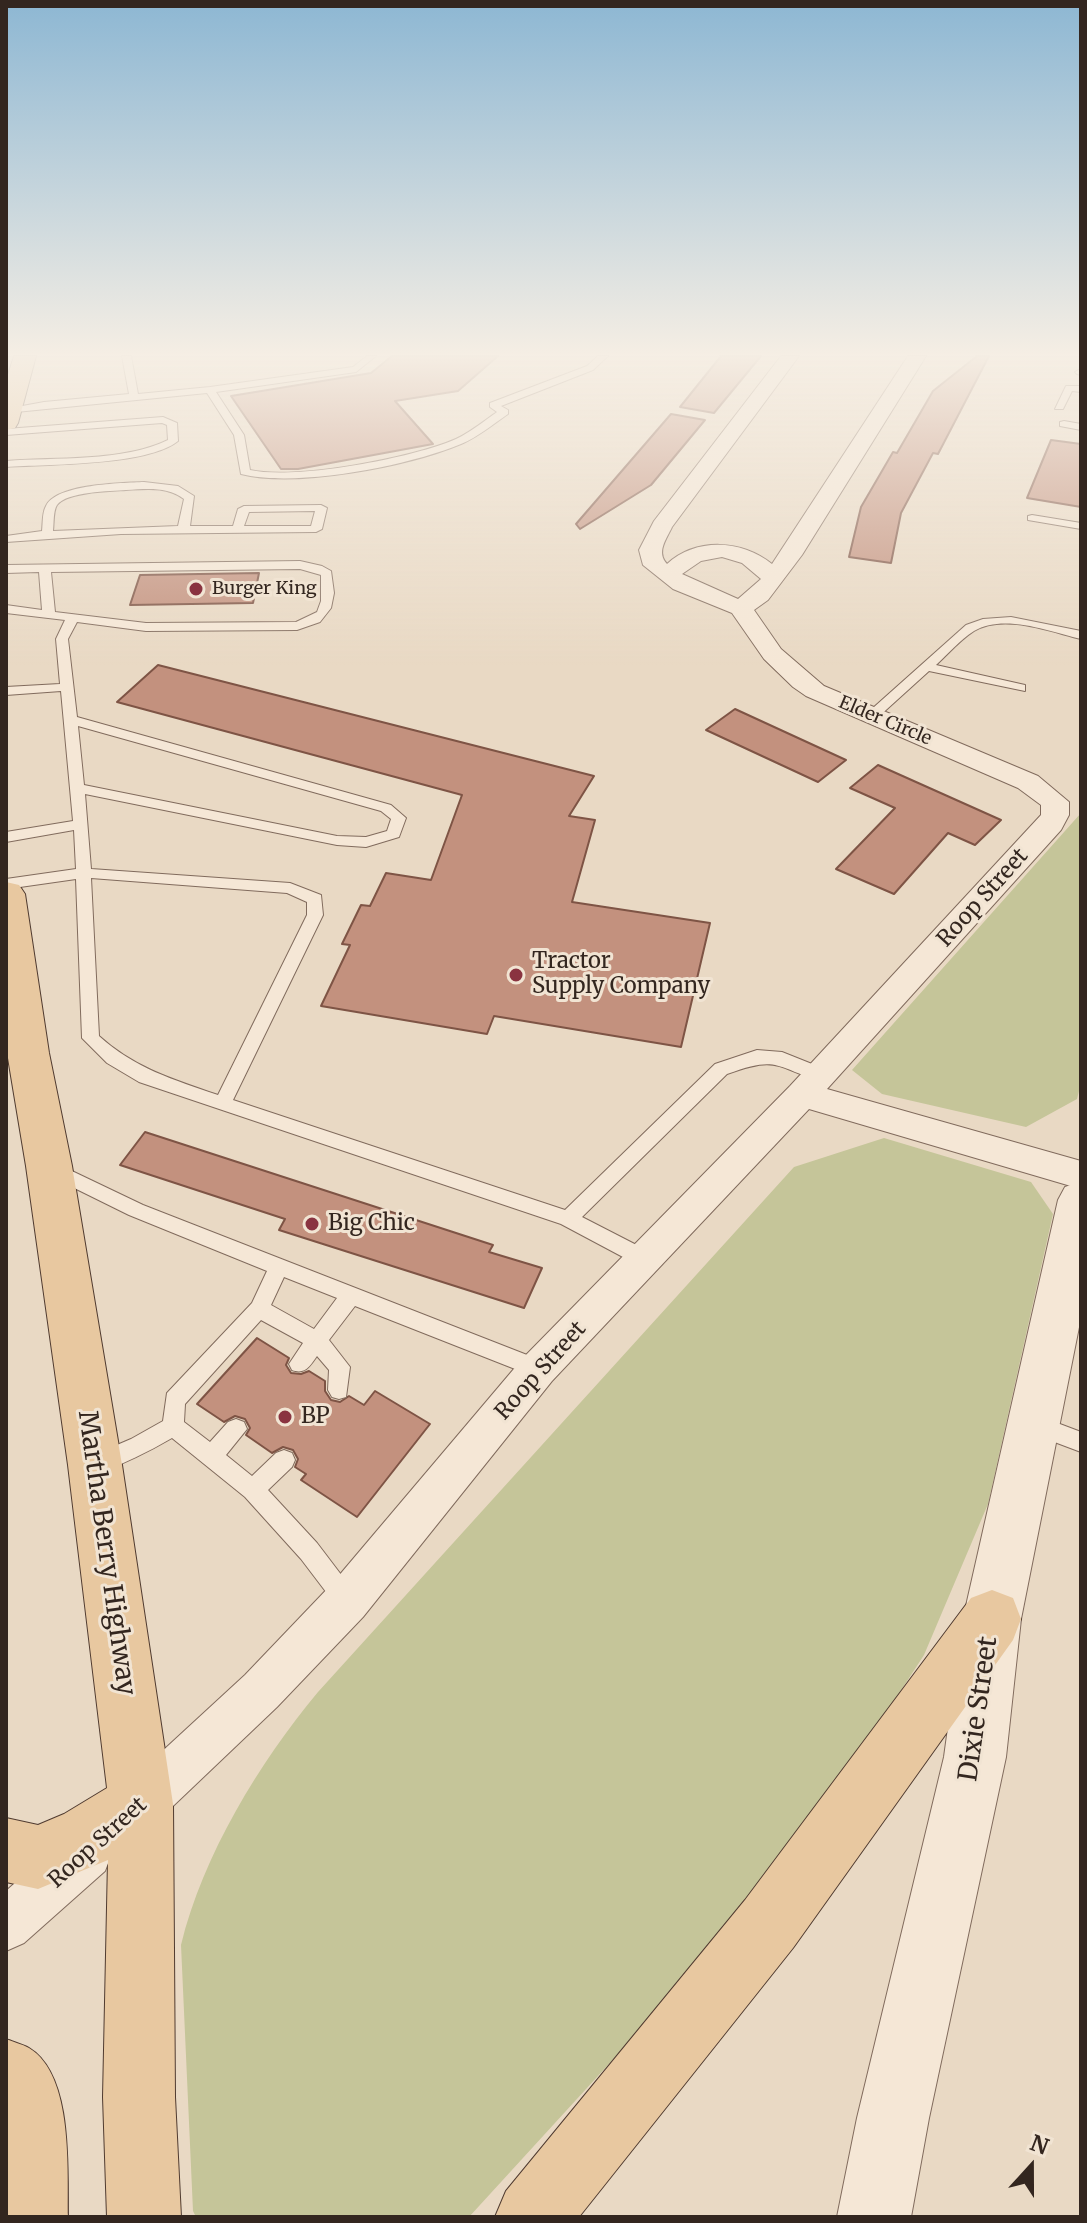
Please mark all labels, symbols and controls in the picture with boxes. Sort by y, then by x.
place label: Burger King [212,578,317,600]
marker: Burger King [187,580,205,598]
street label: Elder Circle [835,692,935,750]
street label: Roop Street [932,843,1034,953]
place label: Tractor Supply Company [532,949,710,1000]
marker: Tractor Supply Company [507,966,525,984]
place label: Big Chic [328,1211,415,1237]
marker: Big Chic [303,1215,321,1233]
street label: Roop Street [490,1316,592,1426]
place label: BP [301,1404,330,1430]
marker: BP [276,1408,294,1426]
street label: Martha Berry Highway [71,1409,141,1697]
street label: Dixie Street [953,1634,1005,1784]
street label: Roop Street [43,1792,153,1894]
north arrow [991,2127,1071,2207]
text: N [1026,2128,1053,2161]

